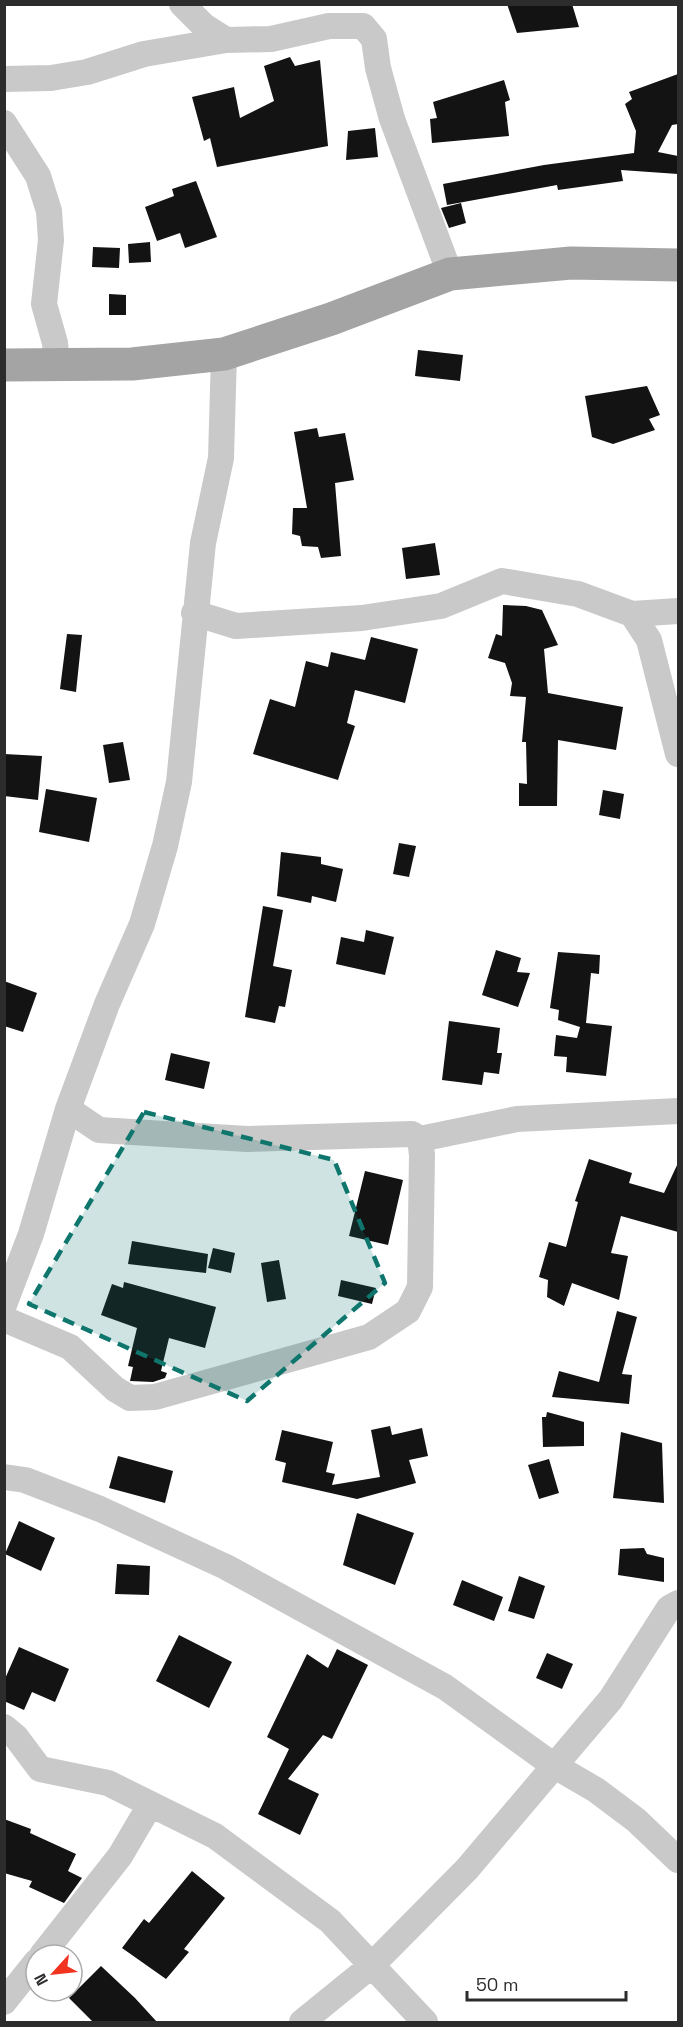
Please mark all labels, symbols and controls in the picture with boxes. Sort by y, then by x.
north arrow [24,1943,84,2003]
scale bar [467,1964,626,2002]
text: N [29,1970,53,1989]
text: 50 m [476,1973,518,1996]

